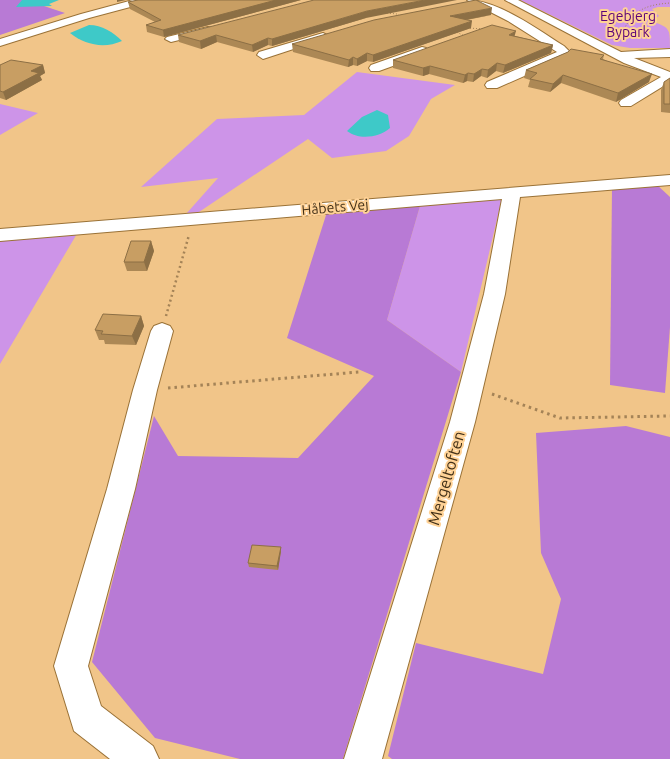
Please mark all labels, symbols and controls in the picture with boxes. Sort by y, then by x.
park label: Egebjerg Bypark [600,8,656,40]
street label: Håbets Vej [301,196,369,218]
street label: Mergeltoften [424,429,468,527]

